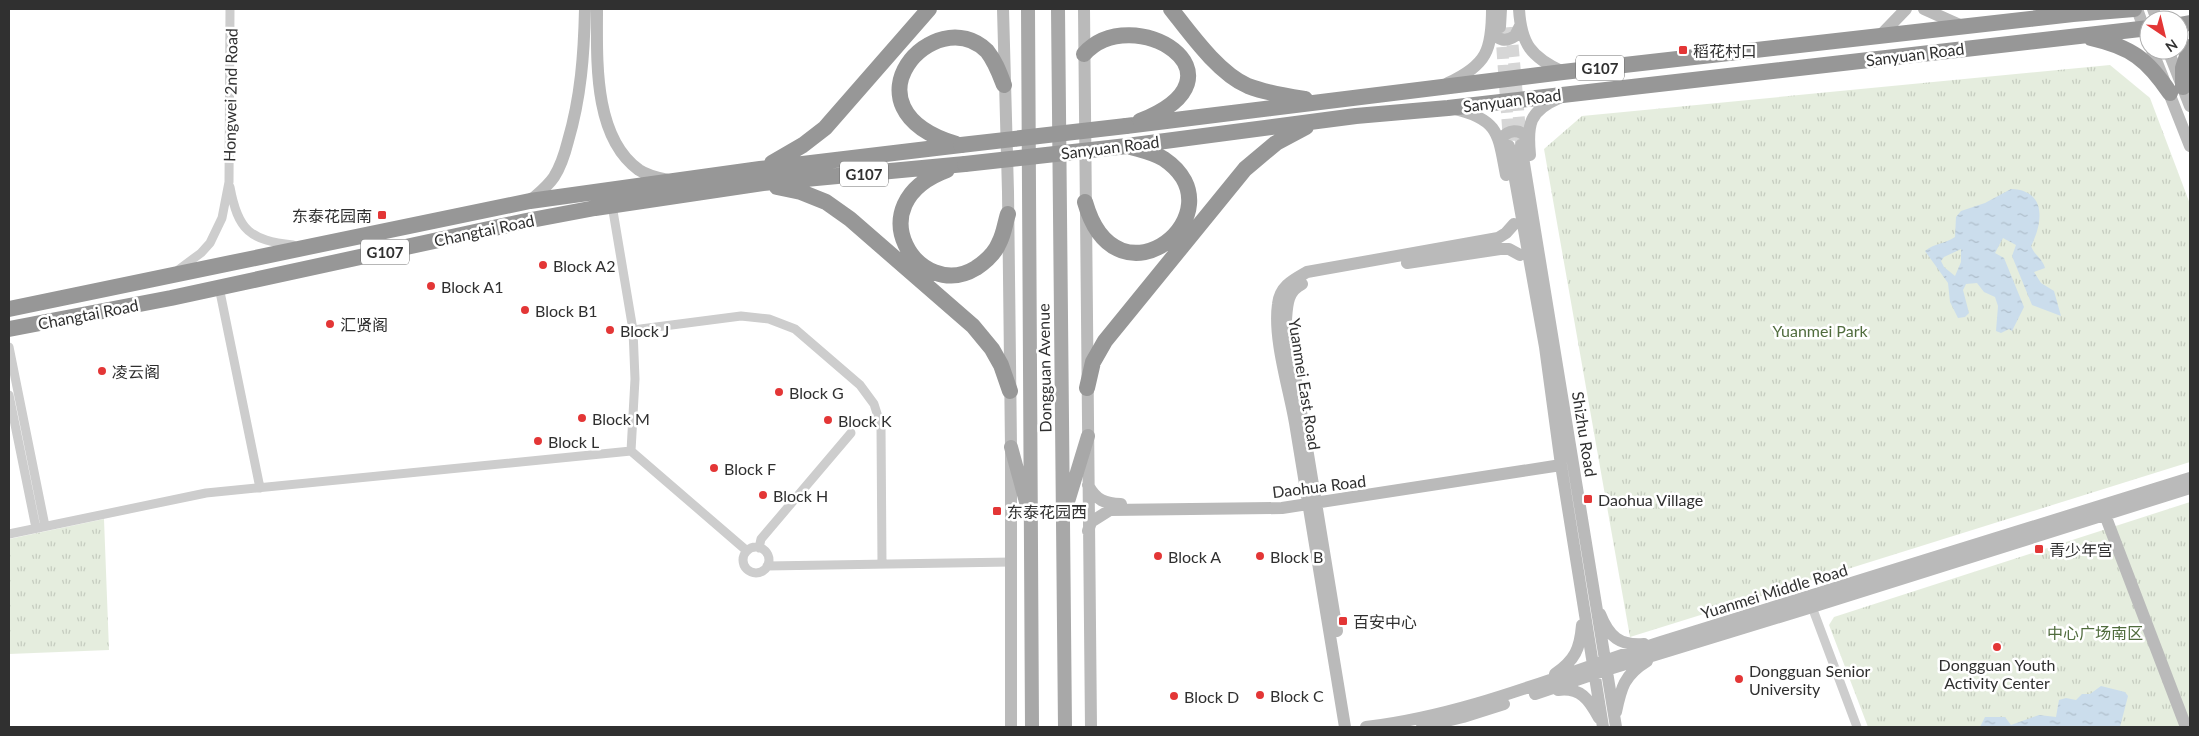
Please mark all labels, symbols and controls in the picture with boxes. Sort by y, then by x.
north arrow [2139,10,2189,60]
street label: Hongwei 2nd Road [219,28,241,162]
text: N [2162,36,2181,56]
street label: Sanyuan Road [1865,39,1965,69]
place label: 稻花村口 [1693,41,1757,60]
marker: 稻花村口 [1677,44,1689,56]
road number: G107 [1576,56,1624,80]
street label: Sanyuan Road [1462,85,1562,115]
street label: Sanyuan Road [1060,132,1160,162]
road number: G107 [840,162,888,186]
place label: 东泰花园南 [292,206,372,225]
marker: 东泰花园南 [376,209,388,221]
street label: Changtai Road [432,210,536,250]
road number: G107 [361,240,409,264]
place label: Block A2 [553,256,615,275]
marker: Block A2 [537,259,549,271]
place label: Block A1 [441,277,503,296]
marker: Block A1 [425,280,437,292]
street label: Changtai Road [36,295,140,333]
place label: Block B1 [535,301,598,320]
street label: Dongguan Avenue [1033,303,1055,433]
marker: Block B1 [519,304,531,316]
place label: 汇贤阁 [340,315,388,334]
street label: Yuanmei East Road [1285,317,1325,451]
marker: 汇贤阁 [324,318,336,330]
place label: Block J [620,321,669,340]
park label: Yuanmei Park [1772,321,1868,340]
marker: Block J [604,324,616,336]
place label: 凌云阁 [112,362,160,381]
marker: 凌云阁 [96,365,108,377]
place label: Block G [789,383,844,402]
marker: Block G [773,386,785,398]
street label: Shizhu Road [1569,390,1601,478]
place label: Block M [592,409,650,428]
place label: Block K [838,411,892,430]
marker: Block M [576,412,588,424]
marker: Block K [822,414,834,426]
place label: Block L [548,432,599,451]
marker: Block L [532,435,544,447]
place label: Block F [724,459,776,478]
marker: Block F [708,462,720,474]
street label: Daohua Road [1271,471,1367,501]
place label: Block H [773,486,828,505]
marker: Block H [757,489,769,501]
place label: Daohua Village [1598,490,1703,509]
marker: Daohua Village [1582,493,1594,505]
place label: 东泰花园西 [1007,502,1087,521]
marker: 东泰花园西 [991,505,1003,517]
place label: 青少年宫 [2049,540,2113,559]
marker: 青少年宫 [2033,543,2045,555]
place label: Block A [1168,547,1221,566]
place label: Block B [1270,547,1323,566]
marker: Block A [1152,550,1164,562]
marker: Block B [1254,550,1266,562]
street label: Yuanmei Middle Road [1698,560,1850,622]
place label: 百安中心 [1353,612,1417,631]
marker: 百安中心 [1337,615,1349,627]
park label: 中心广场南区 [2047,623,2143,642]
marker: Dongguan Youth Activity Center [1991,641,2003,653]
place label: Dongguan Youth Activity Center [1939,655,2055,692]
place label: Dongguan Senior University [1749,661,1870,698]
marker: Dongguan Senior University [1733,673,1745,685]
place label: Block C [1270,686,1324,705]
place label: Block D [1184,687,1239,706]
marker: Block C [1254,689,1266,701]
marker: Block D [1168,690,1180,702]

